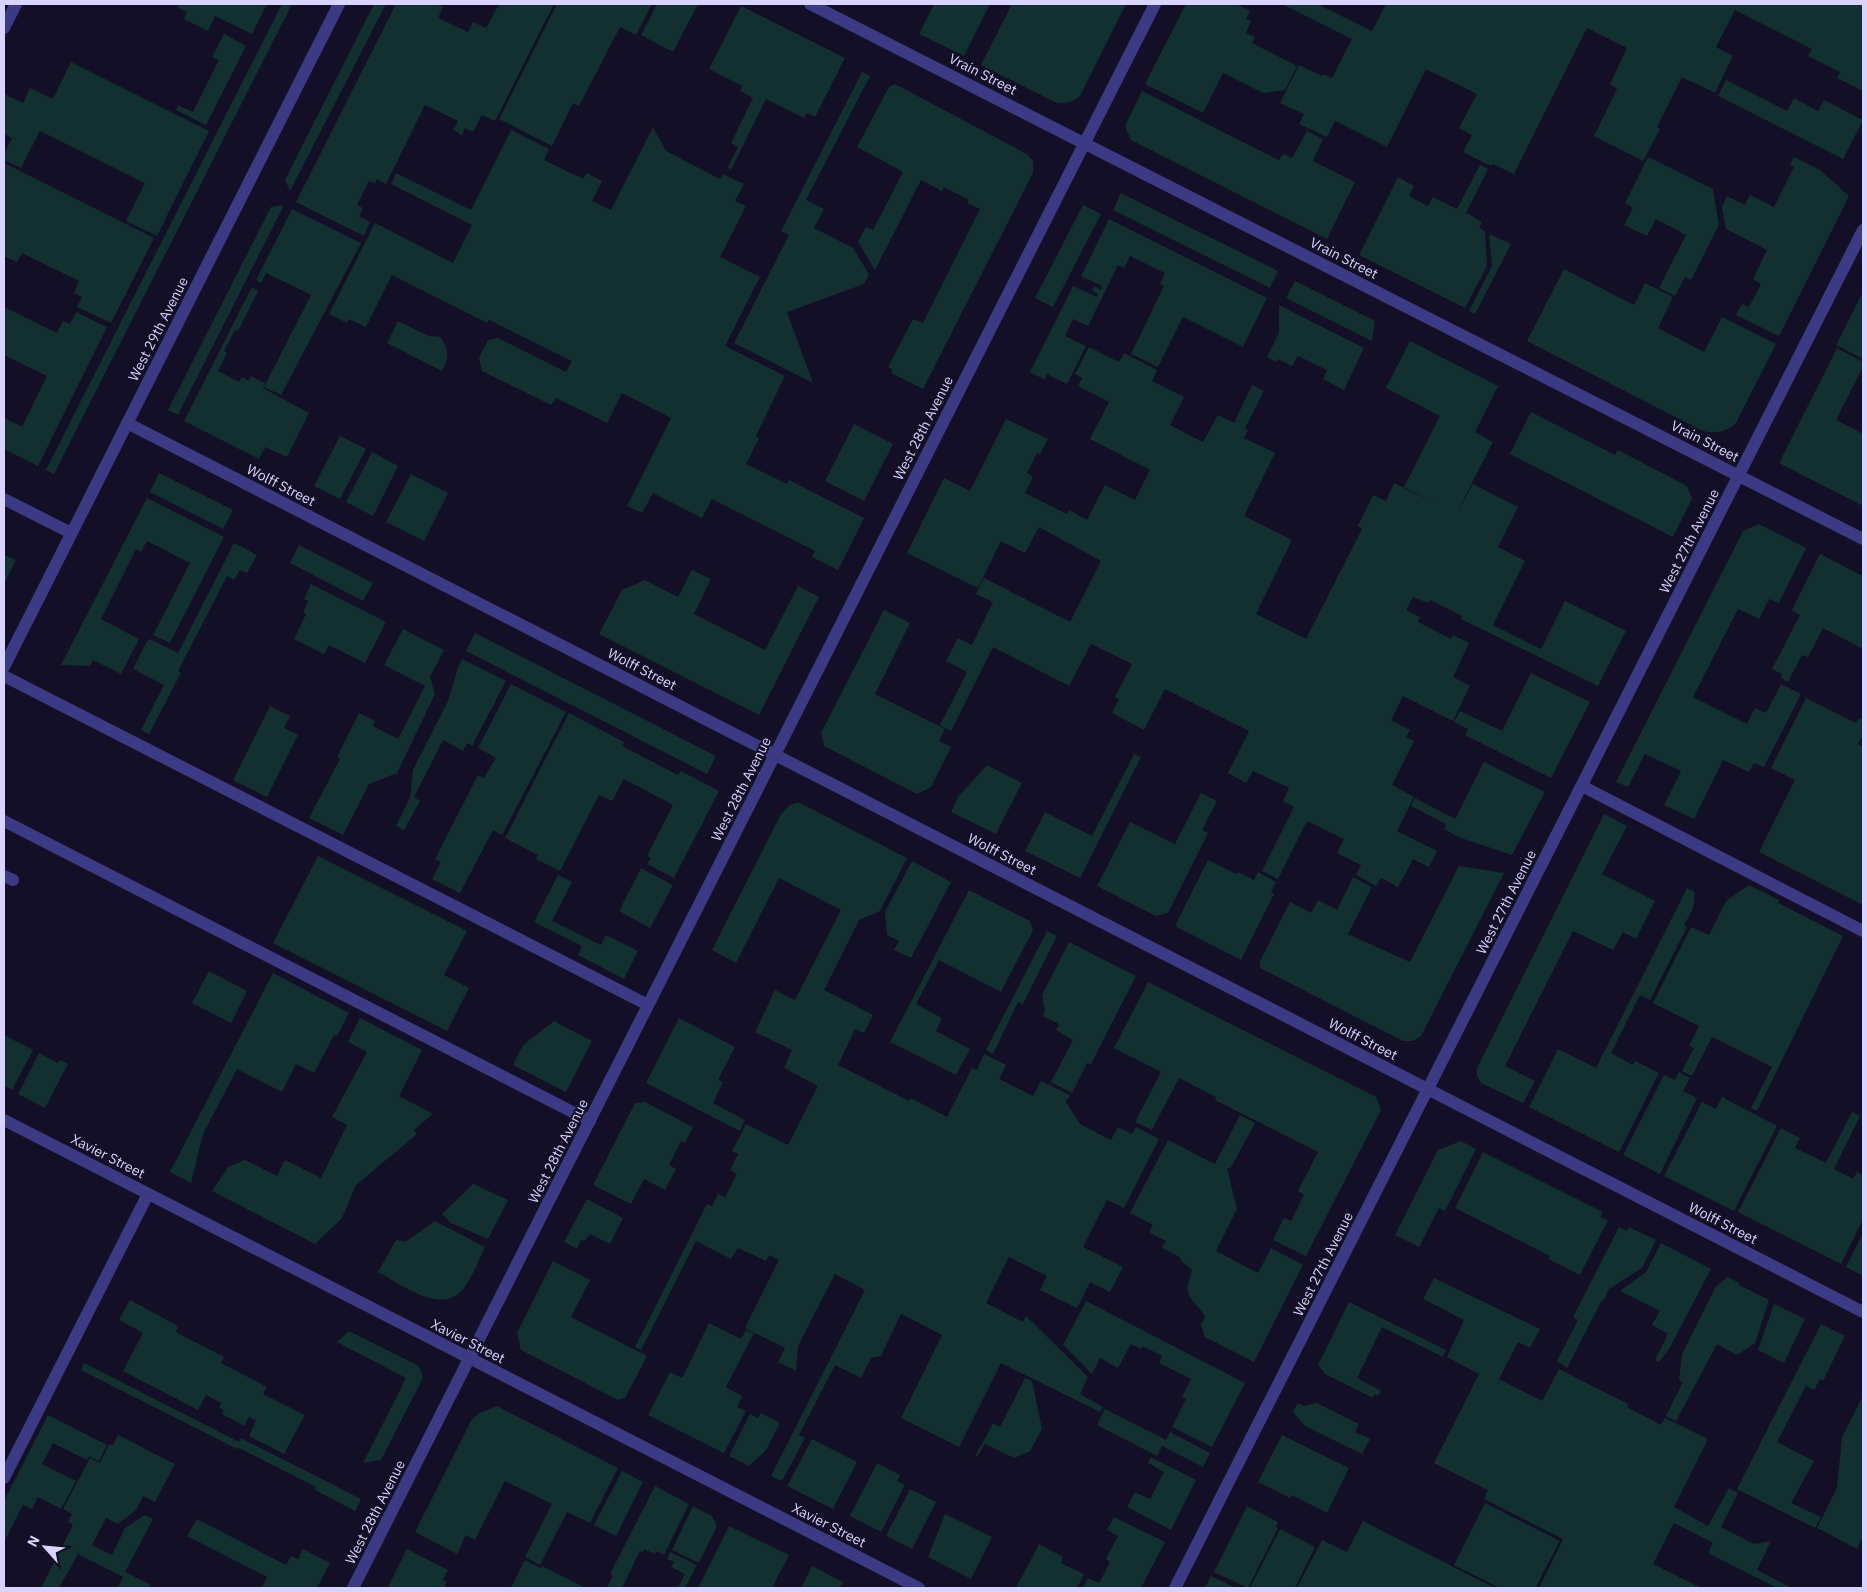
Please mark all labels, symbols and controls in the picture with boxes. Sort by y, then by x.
street label: Vrain Street [946,49,1020,99]
street label: Vrain Street [1307,233,1381,283]
street label: West 29th Avenue [124,274,192,384]
street label: West 28th Avenue [889,373,957,483]
street label: Vrain Street [1668,416,1742,466]
street label: Wolff Street [244,460,318,510]
street label: West 27th Avenue [1655,486,1723,596]
street label: Wolff Street [605,644,679,694]
street label: West 28th Avenue [707,734,775,844]
street label: Wolff Street [965,829,1039,879]
street label: West 27th Avenue [1472,847,1540,957]
street label: Wolff Street [1326,1014,1400,1064]
street label: West 28th Avenue [524,1096,592,1206]
street label: Xavier Street [68,1130,148,1182]
street label: Wolff Street [1686,1198,1760,1248]
street label: West 27th Avenue [1289,1209,1357,1319]
street label: Xavier Street [428,1315,508,1367]
street label: West 28th Avenue [341,1457,409,1567]
street label: Xavier Street [789,1499,869,1551]
north arrow [20,1522,70,1572]
text: N [23,1532,44,1550]

